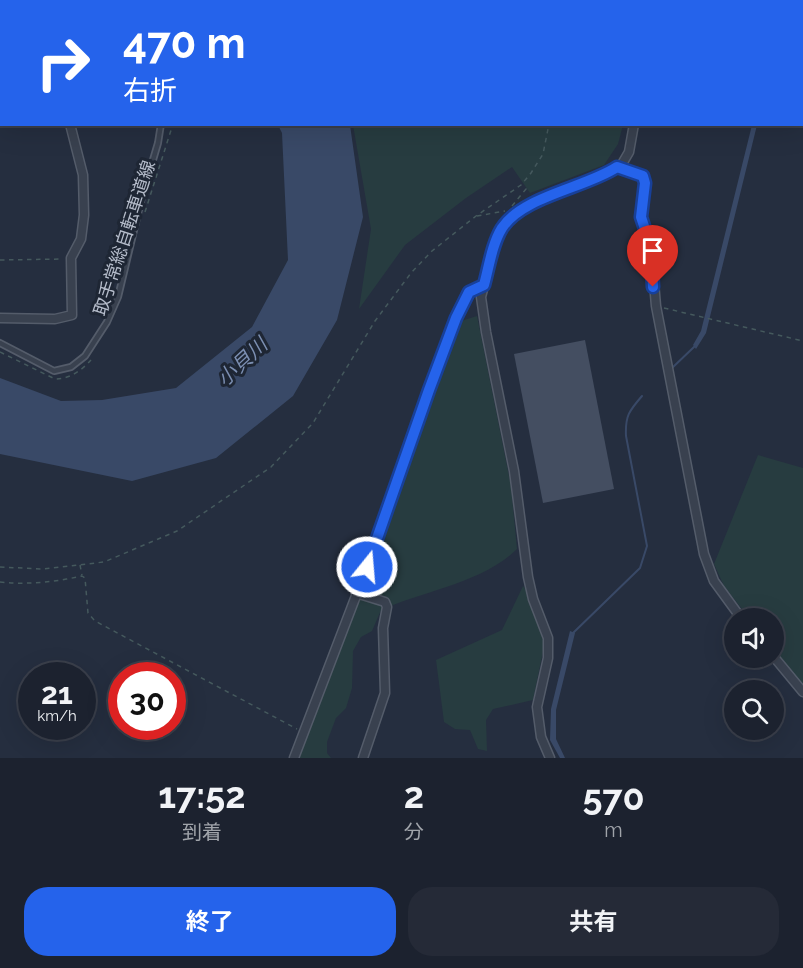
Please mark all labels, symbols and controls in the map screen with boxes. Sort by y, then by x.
text: 470 m [123,19,246,68]
icon: right [24,24,102,102]
text: 右折 [123,75,177,106]
street label: 取手常総自転車道線 [89,158,159,318]
pin [627,225,678,287]
icon: arrive [636,234,669,267]
water label: 小貝川 [212,331,274,391]
position arrow [335,535,399,599]
map controls [724,608,784,740]
button: sound [724,608,784,668]
speed limit sign: 30 [108,662,186,740]
text: 21 [41,676,73,711]
button: search [724,680,784,740]
text: km/h [37,707,77,725]
text: 17:52 [158,774,245,816]
text: 2 [404,774,424,816]
text: 570 [582,776,645,818]
text: m [604,818,623,842]
text: 到着 [182,820,222,844]
text: 分 [404,820,424,844]
button: 終了 [24,887,396,956]
button: 共有 [408,887,779,956]

